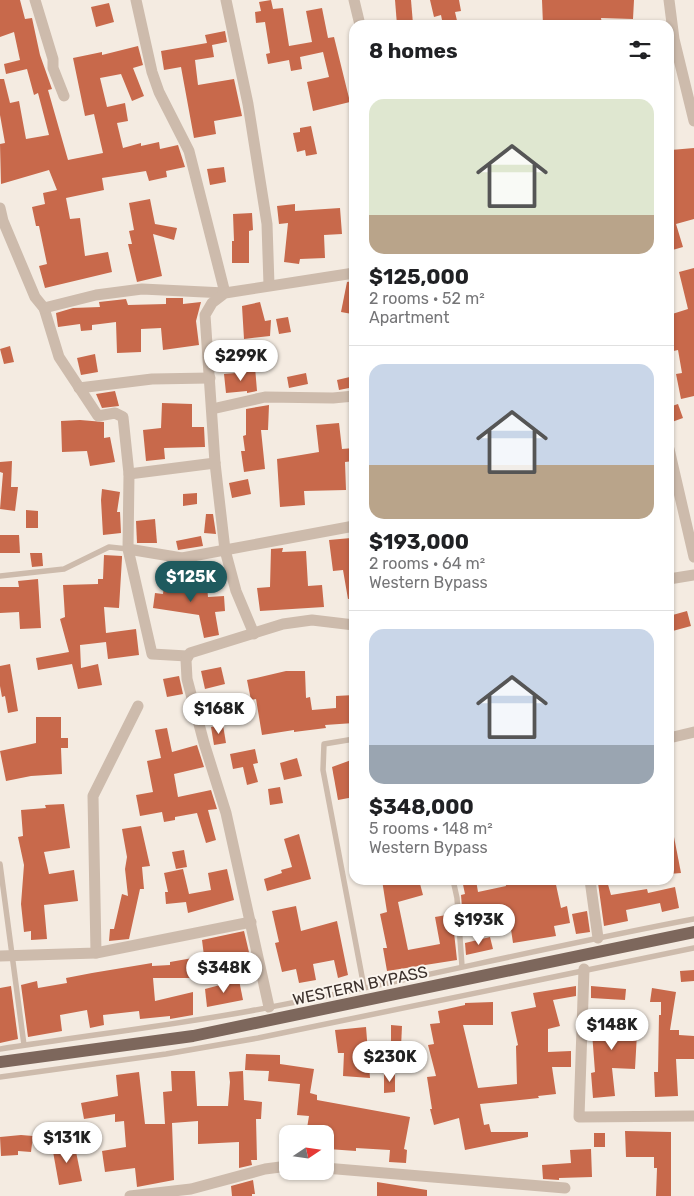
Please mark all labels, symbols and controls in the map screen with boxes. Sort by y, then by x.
icon: filters [626,36,654,64]
text: 8 homes [369,38,458,63]
icon: home [467,131,557,221]
text: $125,000 [369,264,469,289]
text: 2 rooms · 52 m² [369,289,485,308]
text: Apartment [369,308,449,327]
pin: $299K [206,340,276,382]
text: $299K [215,346,267,365]
icon: home [467,397,557,487]
text: $193,000 [369,529,469,554]
text: 2 rooms · 64 m² [369,554,485,573]
pin: $125K [156,560,226,603]
text: $125K [166,567,216,586]
text: Western Bypass [369,573,488,592]
icon: home [467,662,557,752]
pin: $168K [184,692,254,735]
text: $168K [194,699,244,718]
text: $348,000 [369,794,474,819]
text: 5 rooms · 148 m² [369,819,493,838]
text: Western Bypass [369,838,488,857]
pin: $193K [444,904,514,946]
text: $193K [454,910,504,929]
pin: $348K [189,952,259,994]
text: $348K [197,958,251,977]
street label: WESTERN BYPASS [291,962,429,1009]
pin: $148K [577,1008,647,1051]
text: $148K [586,1015,638,1034]
pin: $230K [355,1040,425,1083]
text: $230K [363,1047,417,1066]
pin: $131K [32,1122,102,1164]
north arrow [279,1125,334,1180]
map controls [279,1125,334,1180]
text: $131K [43,1128,91,1147]

